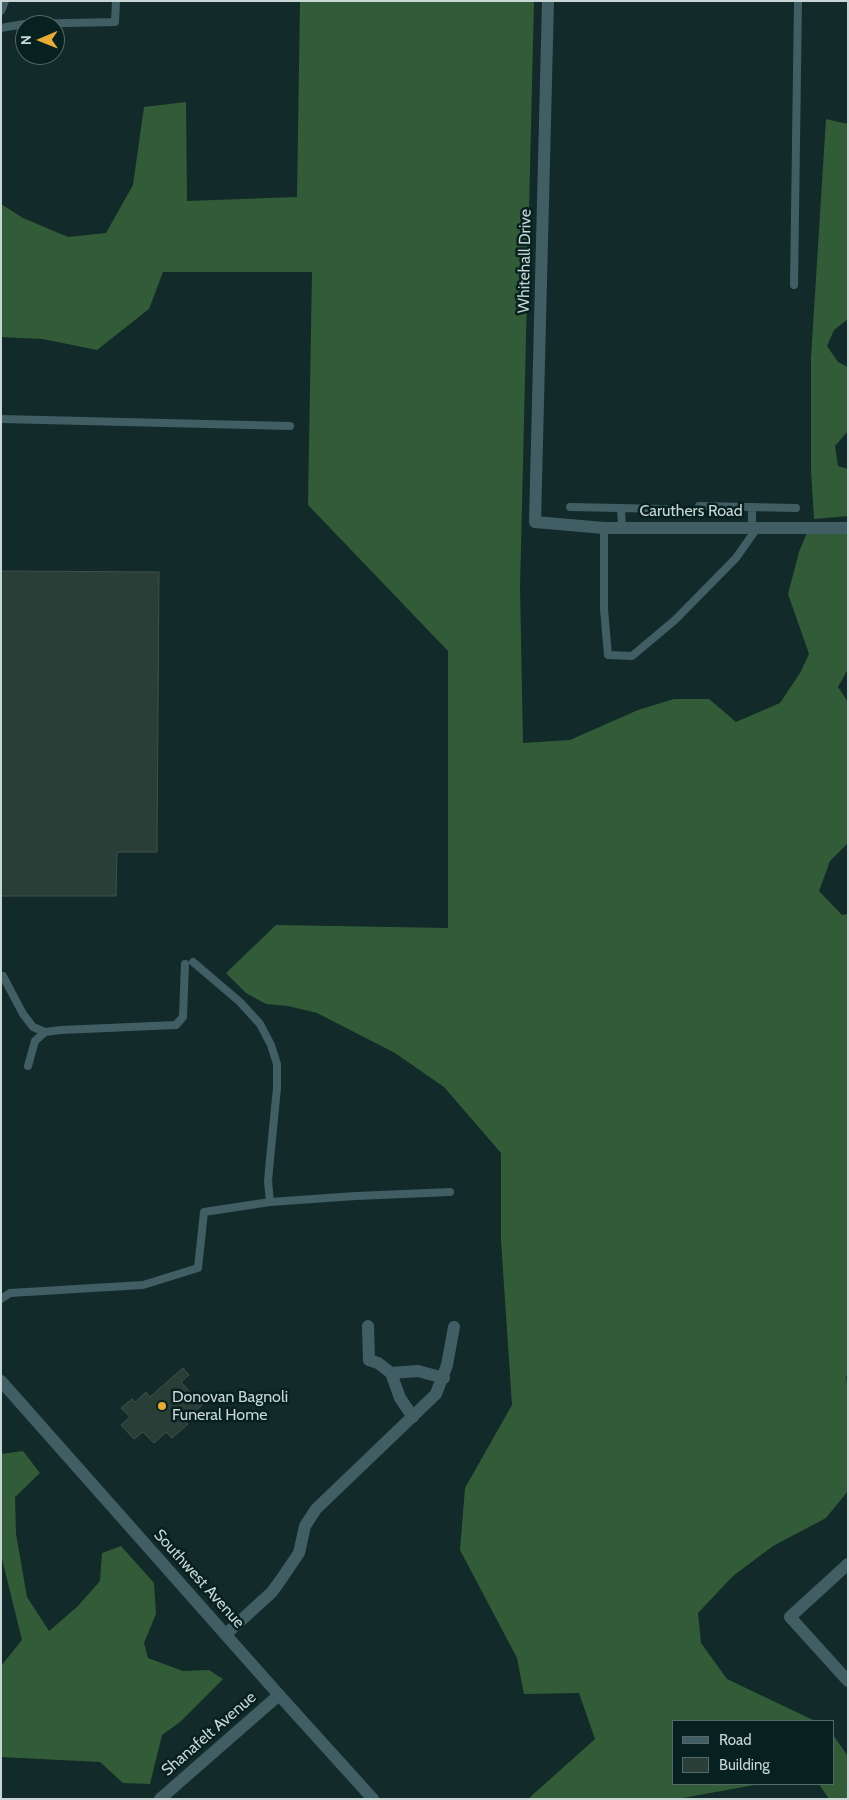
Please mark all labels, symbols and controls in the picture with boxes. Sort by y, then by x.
north arrow [15,15,65,65]
text: N [17,35,35,45]
street label: Whitehall Drive [514,209,536,313]
street label: Caruthers Road [639,501,743,521]
place label: Donovan Bagnoli Funeral Home [172,1387,288,1425]
marker: Donovan Bagnoli Funeral Home [156,1400,168,1412]
street label: Southwest Avenue [150,1526,248,1632]
street label: Shanafelt Avenue [158,1688,260,1780]
legend [672,1720,834,1785]
text: Road [719,1731,752,1749]
text: Building [719,1756,770,1774]

